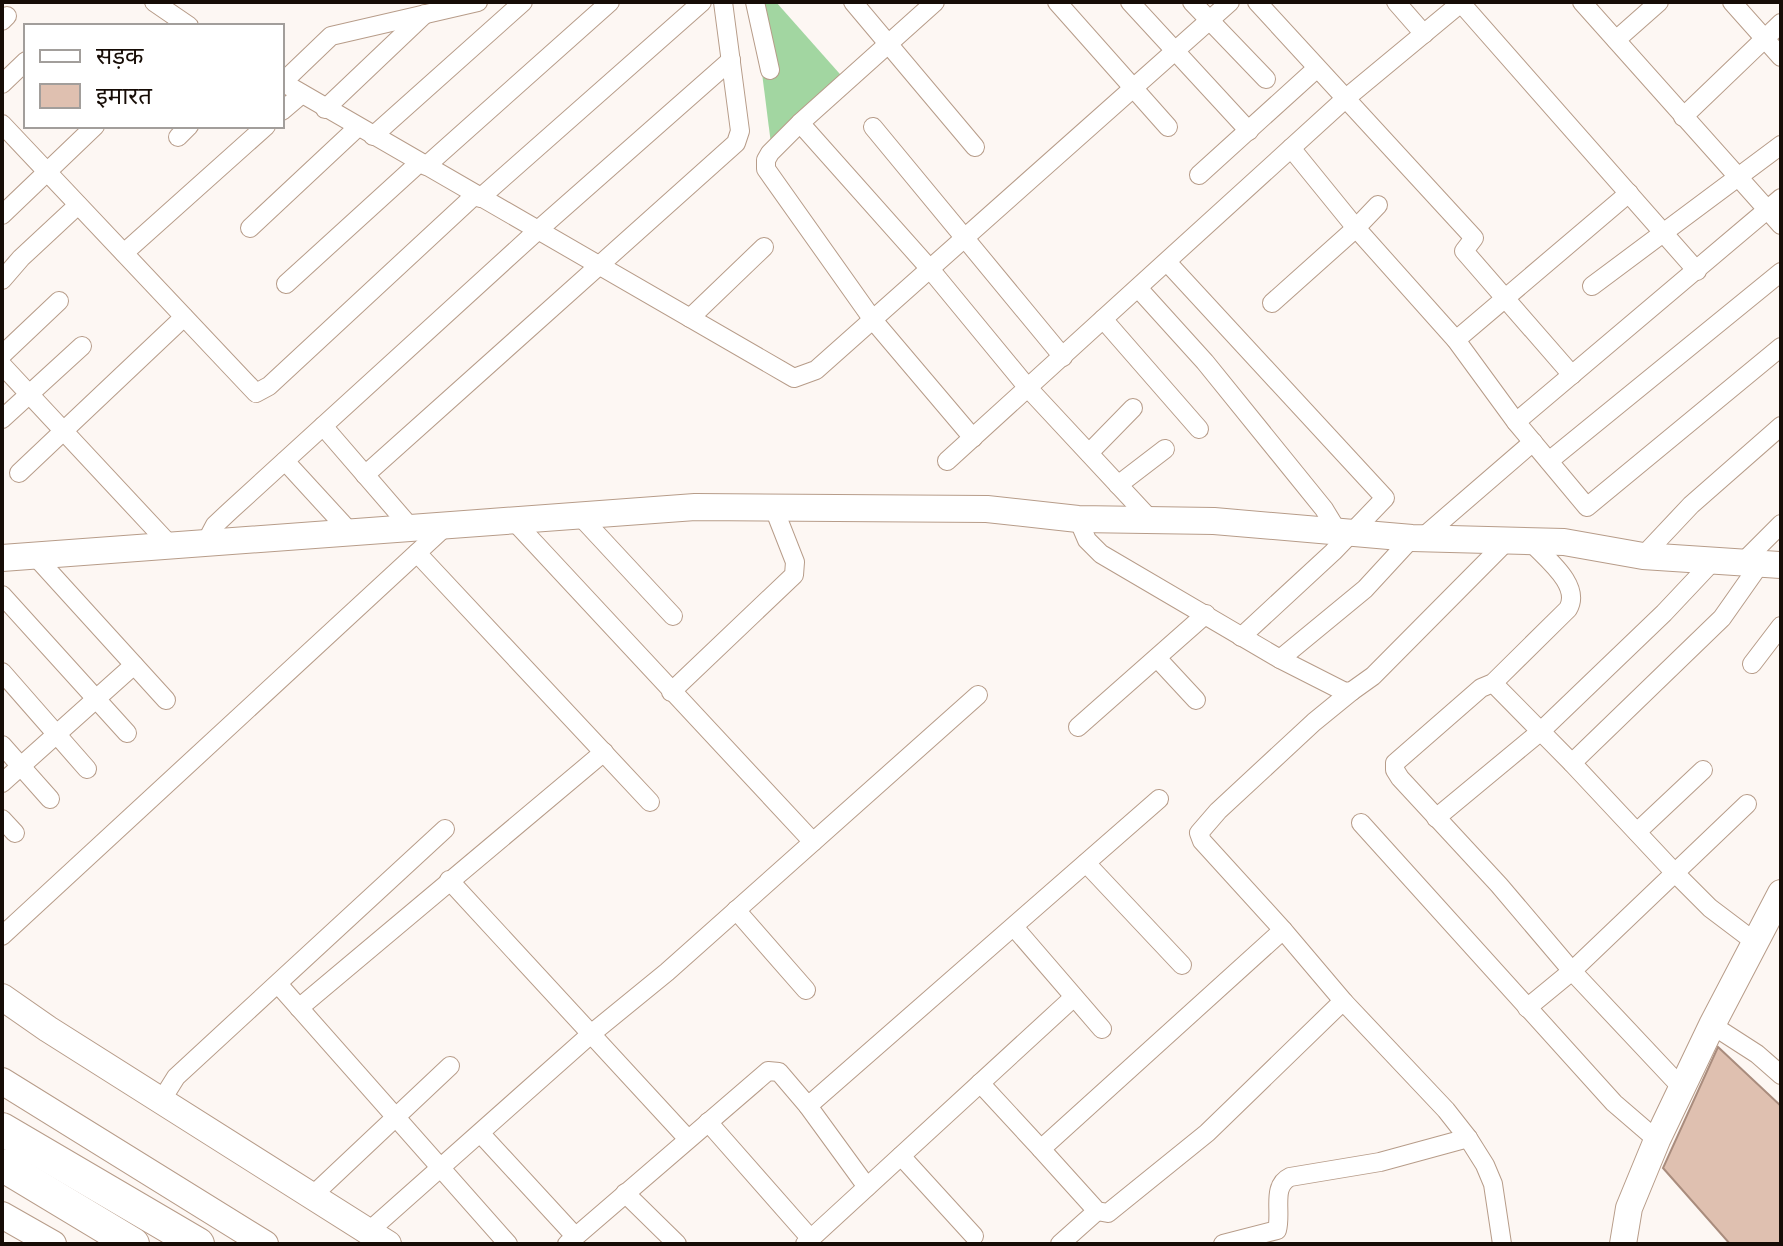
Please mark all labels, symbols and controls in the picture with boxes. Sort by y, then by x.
legend [24,24,284,128]
text: सड़क [96,38,144,71]
text: इमारत [96,78,153,111]

